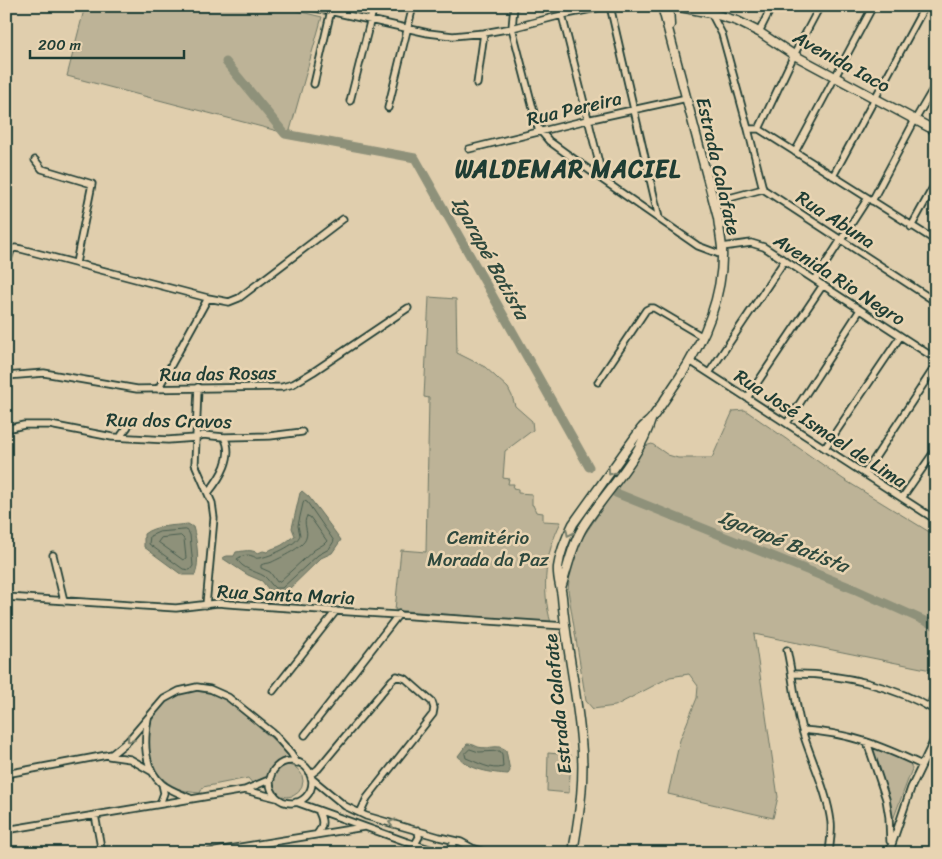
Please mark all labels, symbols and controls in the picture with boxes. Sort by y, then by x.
street label: Avenida Iaco [786,21,897,102]
scale bar [30,28,184,60]
text: 200 m [38,32,82,58]
street label: Rua Pereira [523,81,625,135]
street label: Estrada Calafate [687,94,750,239]
district label: WALDEMAR MACIEL [455,148,681,190]
street label: Rua Abuna [789,181,882,258]
water label: Igarapé Batista [442,189,540,329]
street label: Avenida Rio Negro [766,224,913,335]
street label: Rua das Rosas [159,356,277,391]
street label: Rua José Ismael de Lima [728,360,914,497]
street label: Rua dos Cravos [106,403,232,438]
one-way arrow [608,466,617,476]
water label: Igarapé Batista [713,499,856,584]
park label: Cemitério Morada da Paz [427,521,550,576]
one-way arrow [565,528,575,537]
street label: Rua Santa Maria [216,574,356,615]
street label: Estrada Calafate [534,632,581,776]
one-way arrow [126,733,135,742]
one-way arrow [387,818,396,829]

